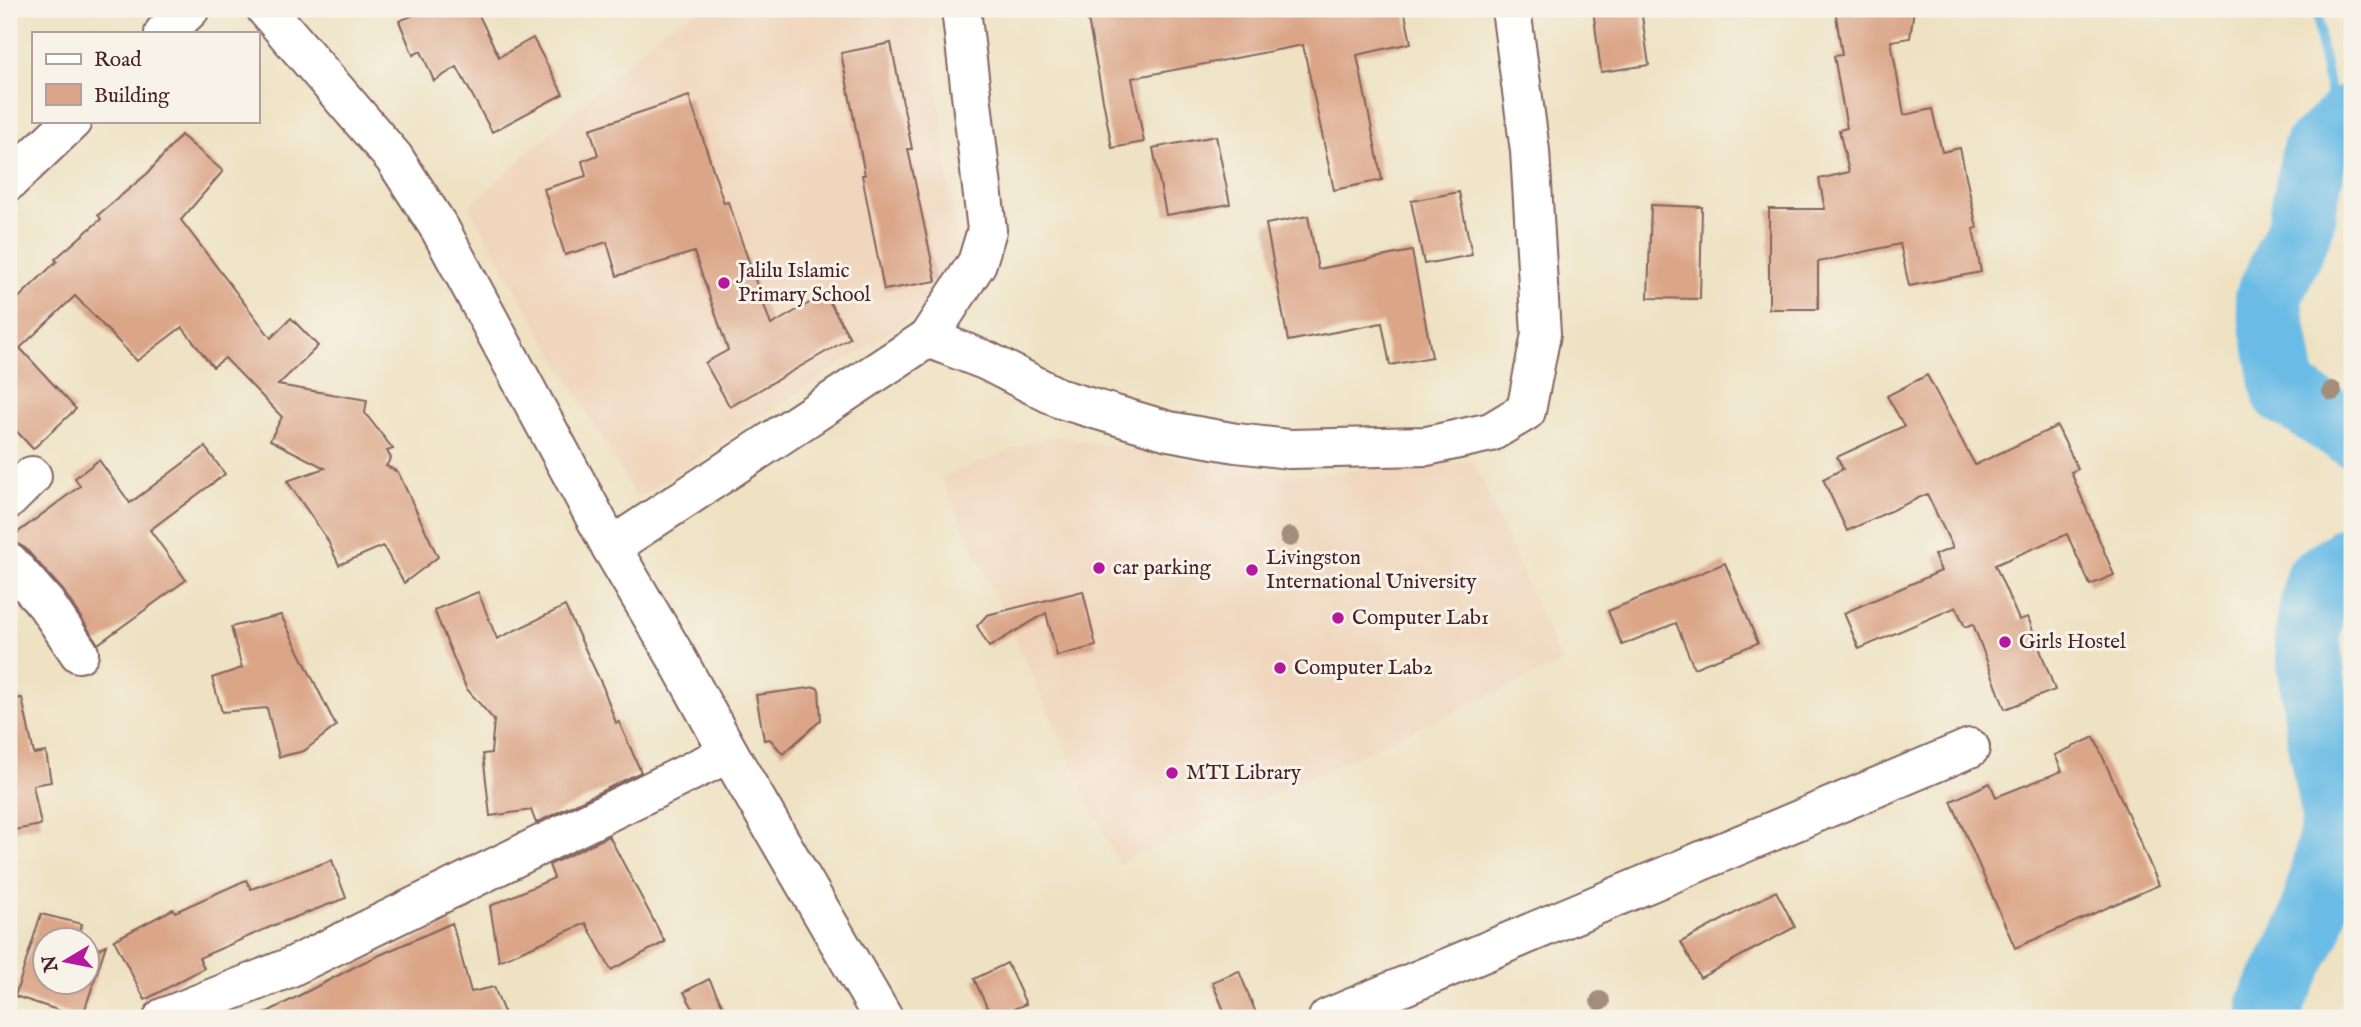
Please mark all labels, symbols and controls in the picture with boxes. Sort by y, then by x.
legend [32,32,259,122]
text: Road [94,47,142,74]
text: Building [94,83,170,110]
place label: Jalilu Islamic Primary School [736,258,871,309]
marker: Jalilu Islamic Primary School [716,275,732,291]
place label: Livingston International University [1266,545,1477,596]
place label: car parking [1113,555,1212,582]
marker: car parking [1091,560,1107,576]
marker: Livingston International University [1244,562,1260,578]
place label: Computer Lab1 [1352,605,1489,632]
marker: Computer Lab1 [1330,610,1346,626]
place label: Girls Hostel [2019,629,2126,656]
marker: Girls Hostel [1997,634,2013,650]
place label: Computer Lab2 [1294,655,1433,682]
marker: Computer Lab2 [1272,660,1288,676]
place label: MTI Library [1186,760,1302,787]
marker: MTI Library [1164,765,1180,781]
north arrow [32,926,102,996]
text: N [38,953,65,975]

